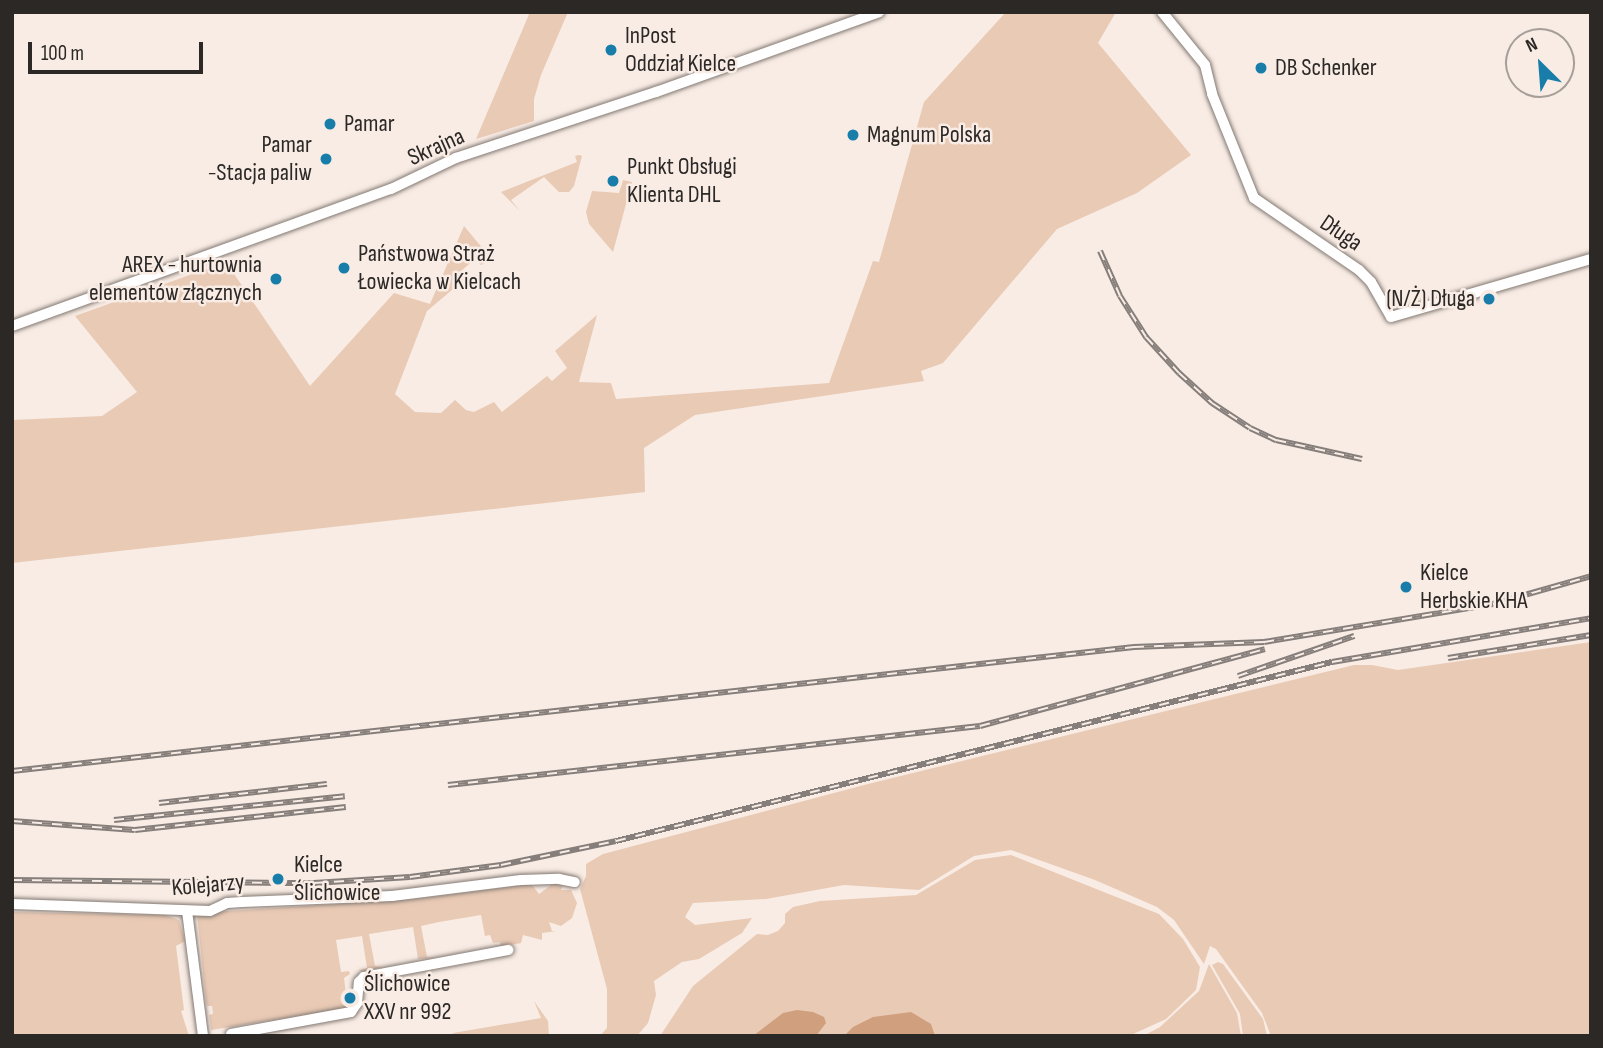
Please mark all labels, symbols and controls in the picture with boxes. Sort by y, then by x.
place label: InPost Oddział Kielce [625,22,736,78]
scale bar [32,28,206,72]
north arrow [1505,28,1575,98]
text: N [1522,33,1541,58]
text: 100 m [41,41,84,66]
marker: InPost Oddział Kielce [603,42,619,58]
place label: DB Schenker [1275,54,1377,82]
marker: DB Schenker [1253,60,1269,76]
place label: Pamar [344,110,395,138]
marker: Pamar [322,116,338,132]
place label: Magnum Polska [867,121,991,149]
street label: Skrajna [403,122,469,172]
marker: Magnum Polska [845,127,861,143]
place label: Pamar -Stacja paliw [208,131,312,187]
marker: Pamar -Stacja paliw [318,151,334,167]
place label: Punkt Obsługi Klienta DHL [627,153,737,209]
marker: Punkt Obsługi Klienta DHL [605,173,621,189]
street label: Długa [1314,209,1368,257]
place label: Państwowa Straż Łowiecka w Kielcach [358,240,521,296]
place label: AREX - hurtownia elementów złącznych [89,251,262,307]
marker: Państwowa Straż Łowiecka w Kielcach [336,260,352,276]
marker: AREX - hurtownia elementów złącznych [268,271,284,287]
place label: (N/Ż) Długa [1386,285,1475,313]
marker: (N/Ż) Długa [1481,291,1497,307]
place label: Kielce Herbskie KHA [1420,559,1528,615]
marker: Kielce Herbskie KHA [1398,579,1414,595]
place label: Kielce Ślichowice [294,851,381,907]
street label: Kolejarzy [170,867,246,903]
marker: Kielce Ślichowice [268,869,288,889]
place label: Ślichowice XXV nr 992 [364,970,451,1026]
marker: Ślichowice XXV nr 992 [342,990,358,1006]

